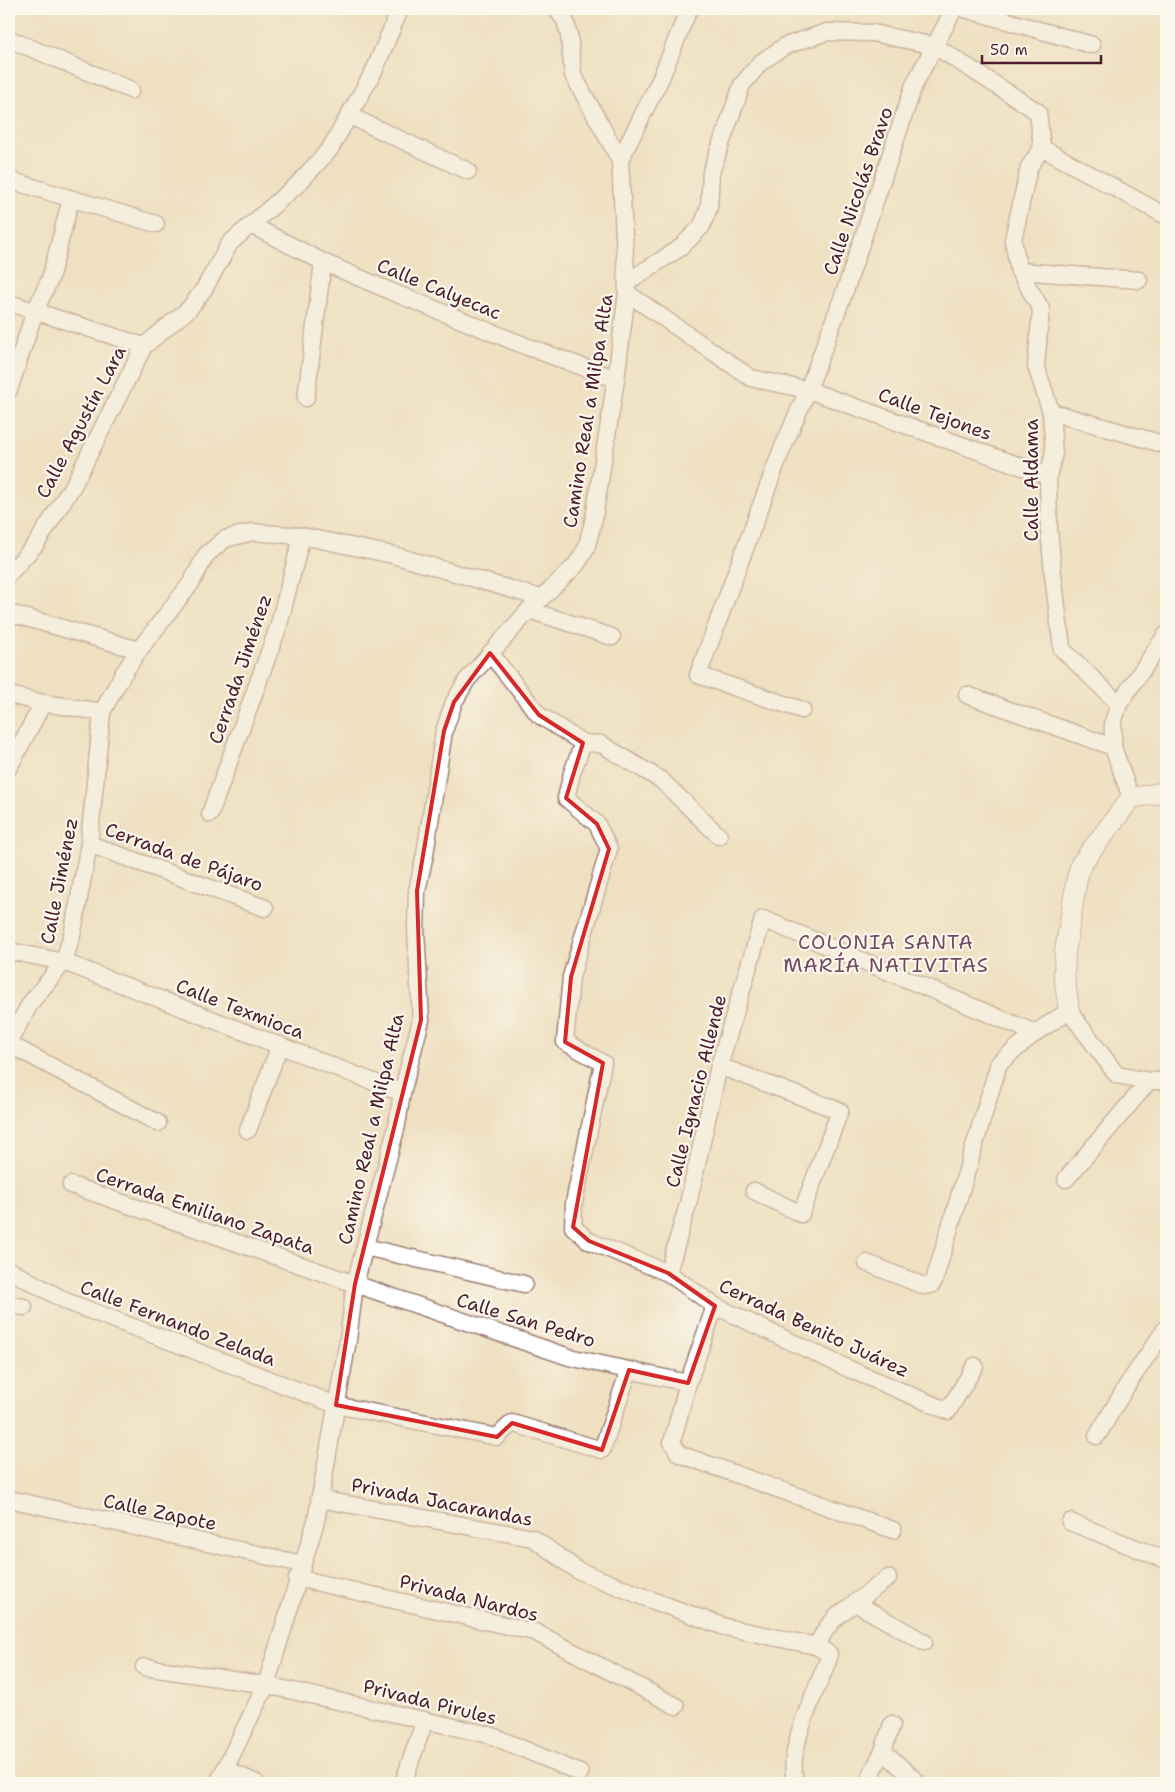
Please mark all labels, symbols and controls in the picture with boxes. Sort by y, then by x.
scale bar [982,32,1101,64]
text: 50 m [990,40,1028,60]
street label: Calle Nicolás Bravo [817,103,899,279]
street label: Calle Calyecac [373,253,505,325]
street label: Camino Real a Milpa Alta [557,292,619,530]
street label: Calle Agustín Lara [30,341,132,503]
street label: Calle Tejones [875,382,995,446]
street label: Calle Aldama [1019,418,1044,541]
street label: Cerrada Jiménez [203,591,277,747]
street label: Calle Jiménez [34,816,84,946]
street label: Cerrada de Pájaro [101,817,267,897]
district label: COLONIA SANTA MARÍA NATIVITAS [783,929,989,978]
street label: Calle Texmioca [172,973,308,1045]
street label: Calle Ignacio Allende [660,992,732,1190]
street label: Camino Real a Milpa Alta [332,1011,410,1247]
street label: Cerrada Emiliano Zapata [92,1162,318,1260]
street label: Cerrada Benito Juárez [715,1273,913,1383]
street label: Calle Fernando Zelada [77,1274,280,1372]
street label: Calle San Pedro [453,1287,599,1353]
street label: Privada Jacarandas [349,1472,535,1532]
street label: Calle Zapote [101,1488,219,1536]
street label: Privada Nardos [397,1569,541,1627]
street label: Privada Pirules [360,1673,500,1731]

